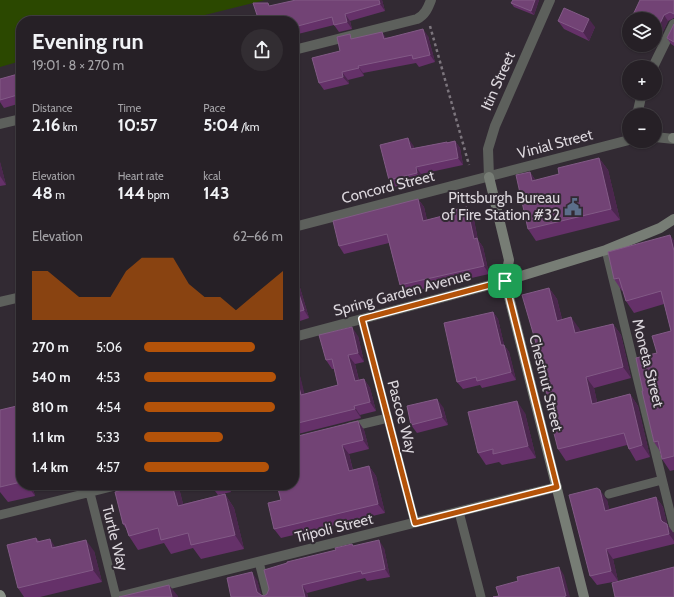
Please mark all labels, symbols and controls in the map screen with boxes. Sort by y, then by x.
map controls [622,12,662,148]
button: layers [622,12,662,52]
text: Evening run [32,28,144,55]
button: share [241,29,283,71]
street label: Itin Street [477,49,519,113]
text: 19:01 · 8 × 270 m [32,57,124,73]
button: + [622,60,662,100]
text: Distance [32,101,73,115]
text: Time [118,101,141,115]
text: Pace [203,101,225,115]
button: − [622,108,662,148]
text: 2.16 [32,115,60,135]
text: 10:57 [118,115,158,135]
text: 5:04 [203,115,239,135]
text: km [60,120,77,134]
text: /km [239,120,259,134]
street label: Vinial Street [515,125,595,163]
street label: Concord Street [340,167,436,207]
text: Elevation [32,169,75,183]
text: Heart rate [118,169,164,183]
text: kcal [203,169,221,183]
text: 48 [32,183,53,203]
text: 144 [118,183,145,203]
text: 143 [203,183,229,203]
text: m [53,188,65,202]
text: bpm [145,188,169,202]
place label: Pittsburgh Bureau of Fire Station #32 [442,189,560,224]
public building icon: Pittsburgh Bureau of Fire Station #32 [563,197,583,217]
text: Elevation [32,228,83,244]
text: 62–66 m [233,228,283,244]
pin [488,264,522,298]
street label: Spring Garden Avenue [331,266,473,320]
icon: arrive [494,270,516,292]
street label: Moneta Street [628,317,668,409]
street label: Chestnut Street [525,333,567,433]
text: 270 m [32,339,69,355]
text: 5:06 [96,339,122,355]
text: 540 m [32,369,70,385]
text: 4:53 [96,369,120,385]
street label: Pascoe Way [383,378,421,456]
text: 810 m [32,399,68,415]
text: 4:54 [96,399,121,415]
text: 1.1 km [32,429,65,445]
text: 5:33 [96,429,120,445]
text: 1.4 km [32,459,68,475]
text: 4:57 [96,459,120,475]
street label: Turtle Way [98,503,132,573]
street label: Tripoli Street [293,510,375,546]

